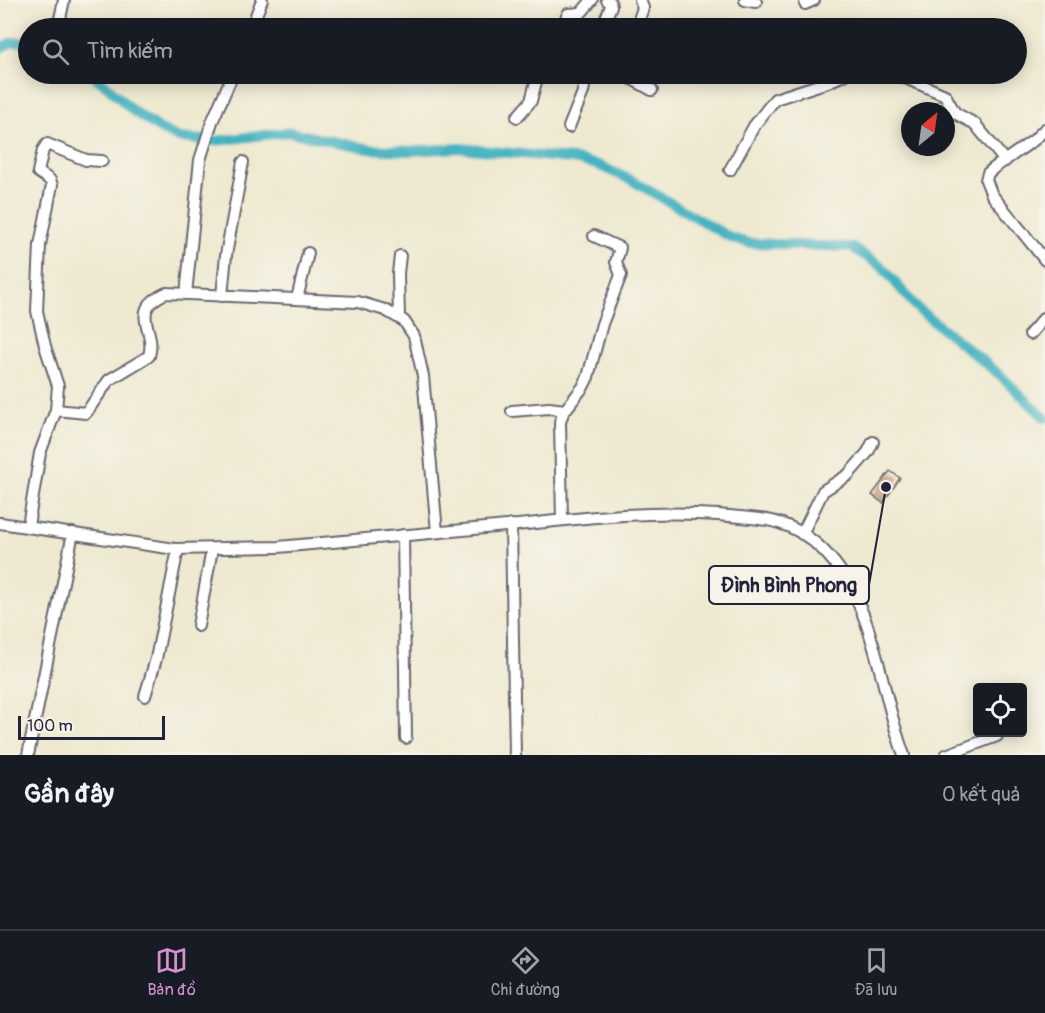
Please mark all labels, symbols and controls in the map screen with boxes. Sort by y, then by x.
search box [18,18,1027,84]
icon: search [39,35,72,68]
text: Tìm kiếm [87,37,173,65]
north arrow [901,102,955,156]
callout: Đình Bình Phong [709,566,869,604]
text: Đình Bình Phong [721,573,857,598]
map controls [973,683,1027,737]
button: locate [973,683,1027,737]
scale bar [18,713,165,740]
text: 100 m [27,716,73,736]
text: Gần đây [24,778,114,810]
text: 0 kết quả [942,782,1021,807]
tab: Bản đồ [148,944,196,1000]
tab: Chỉ đường [491,944,560,1000]
tab: Đã lưu [855,944,897,1000]

